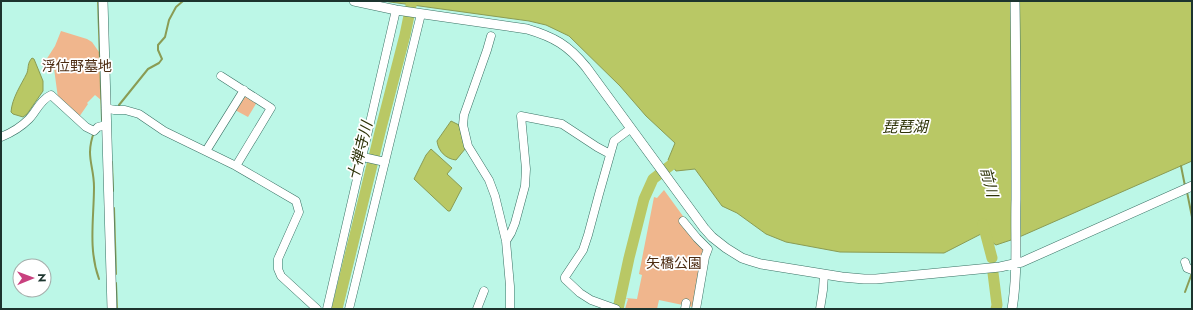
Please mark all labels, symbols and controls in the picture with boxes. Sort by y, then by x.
park label: 浮位野墓地 [42,56,112,76]
water label: 琵琶湖 [882,116,929,138]
water label: 十禅寺川 [342,117,378,183]
water label: 前川 [975,165,1004,201]
park label: 矢橋公園 [646,253,702,273]
north arrow [12,258,52,298]
text: N [34,273,50,282]

